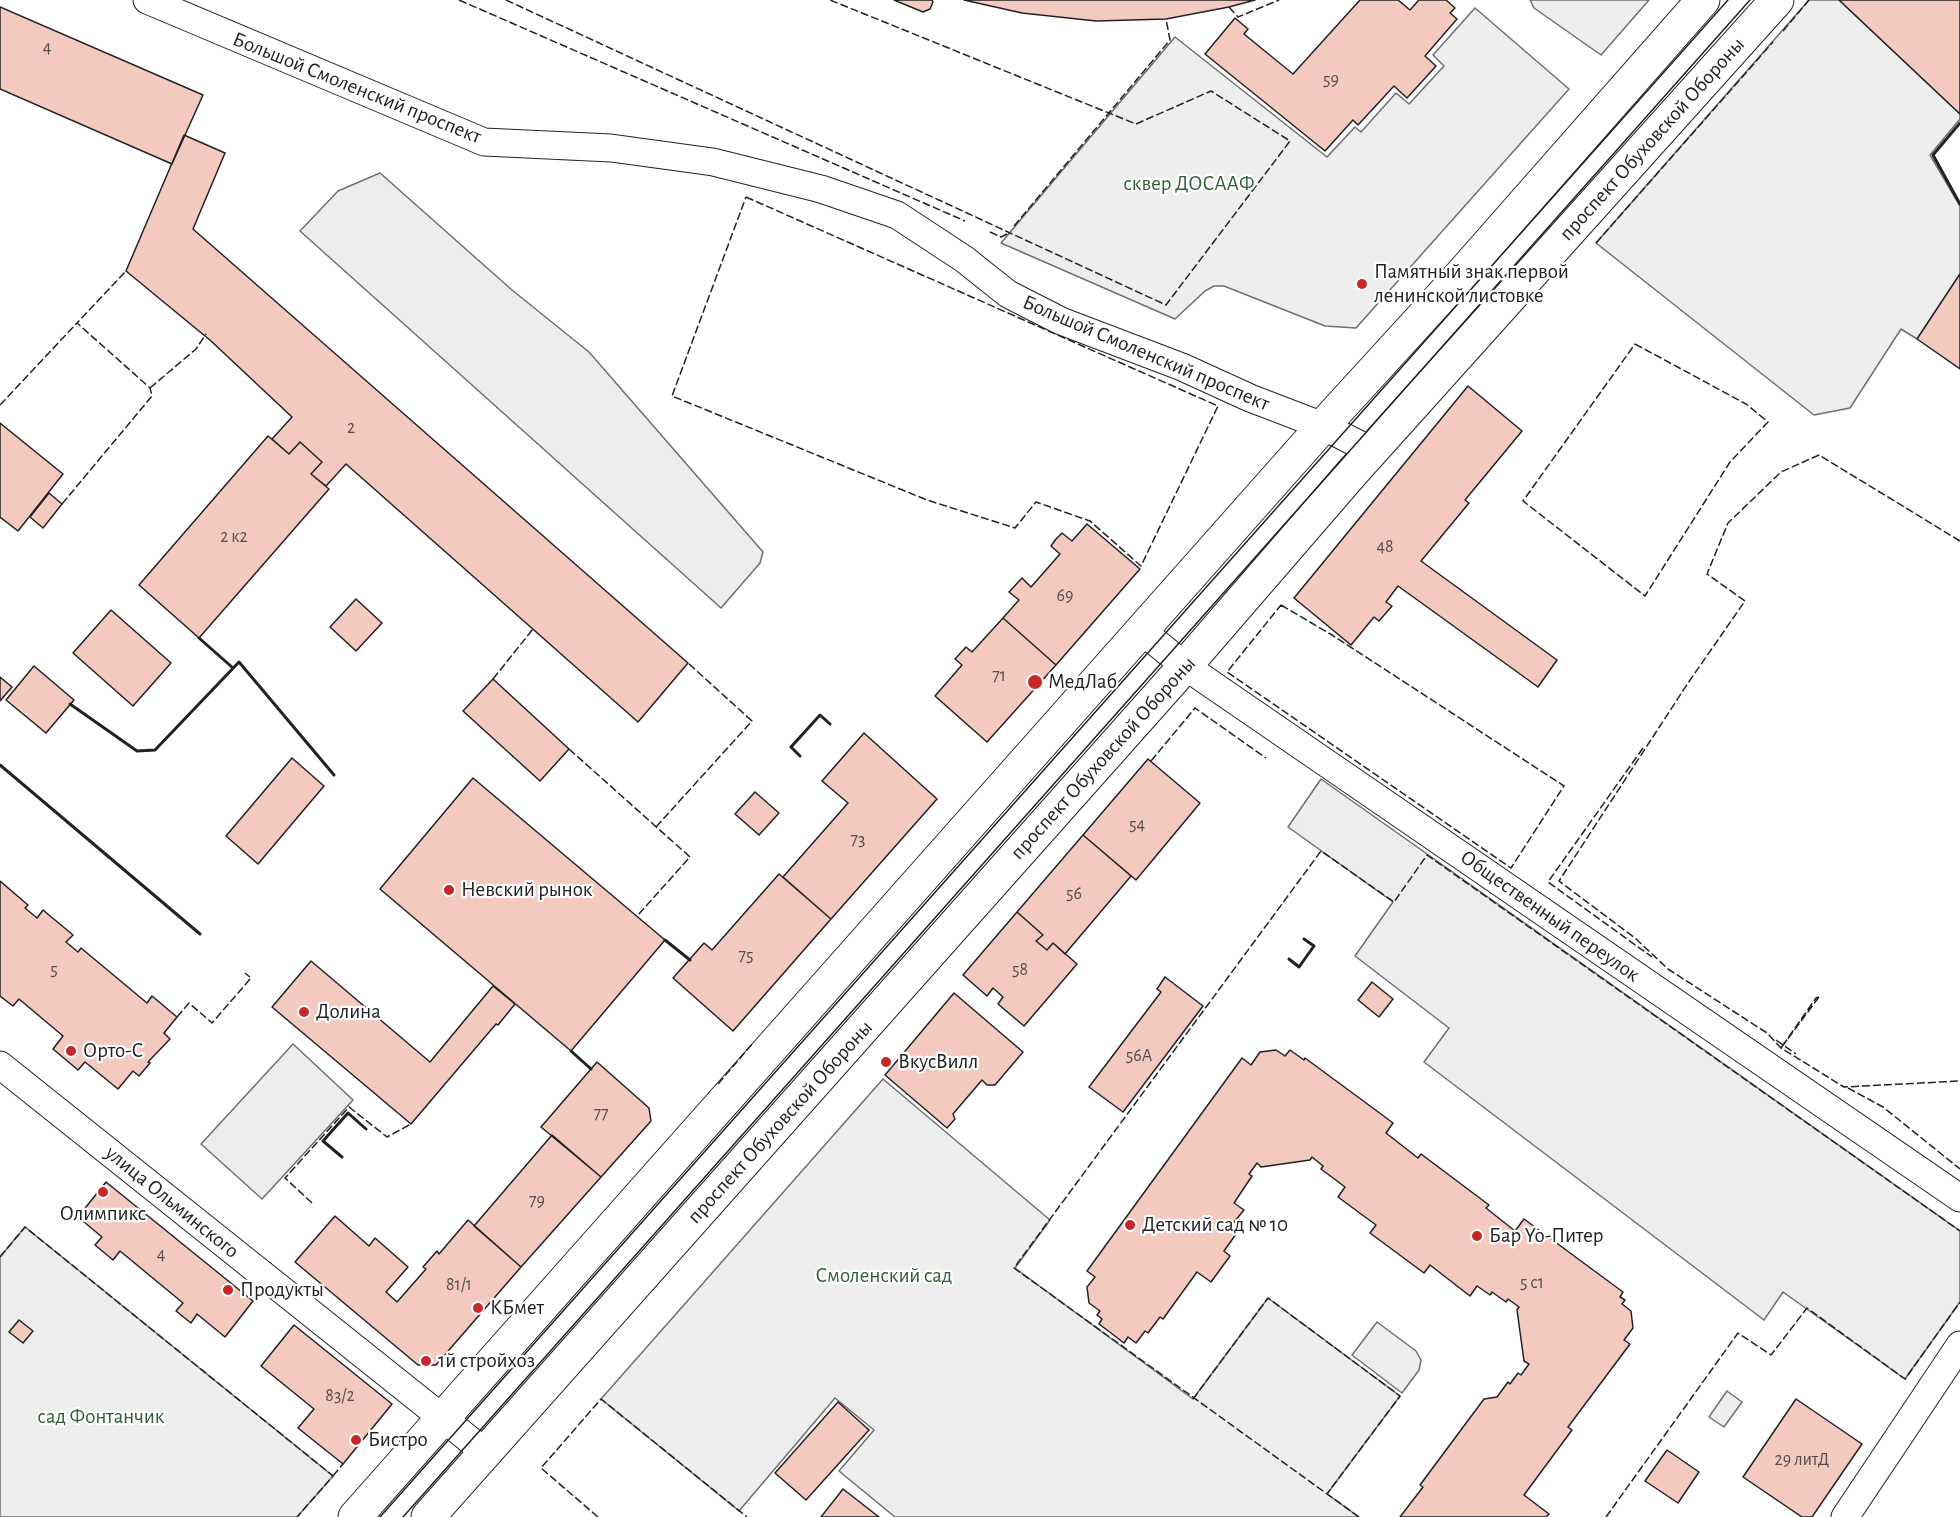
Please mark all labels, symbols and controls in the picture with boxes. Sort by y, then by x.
street label: Большой Смоленский проспект [229,27,485,149]
street label: проспект Обуховской Обороны [1554,32,1750,246]
house number: 4 [43,37,51,59]
house number: 59 [1323,69,1339,91]
park label: сквер ДОСААФ [1123,171,1255,197]
place label: Памятный знак первой ленинской листовке [1374,259,1569,309]
marker: Памятный знак первой ленинской листовке [1355,277,1369,291]
street label: Большой Смоленский проспект [1019,289,1273,417]
house number: 2 [347,417,355,439]
house number: 2 к2 [220,526,248,548]
house number: 48 [1376,536,1394,558]
house number: 69 [1057,585,1073,607]
street label: проспект Обуховской Обороны [1005,651,1201,865]
house number: 71 [992,665,1006,687]
place label: МедЛаб [1048,669,1117,695]
marker: МедЛаб [1026,673,1044,691]
house number: 54 [1129,814,1145,836]
house number: 73 [851,829,865,851]
street label: Общественный переулок [1455,845,1645,987]
place label: Невский рынок [461,877,592,903]
marker: Невский рынок [442,883,456,897]
house number: 56 [1066,883,1082,905]
house number: 75 [738,945,754,967]
house number: 5 [50,959,58,981]
house number: 58 [1012,959,1028,981]
place label: Долина [316,999,381,1025]
marker: Долина [297,1005,311,1019]
street label: проспект Обуховской Обороны [682,1015,878,1229]
place label: Орто-С [83,1038,143,1064]
marker: Орто-С [64,1044,78,1058]
house number: 56А [1126,1045,1152,1067]
place label: ВкусВилл [898,1049,978,1075]
marker: ВкусВилл [879,1055,893,1069]
house number: 77 [593,1103,609,1125]
street label: улица Ольминского [100,1140,244,1264]
marker: Олимпикс [96,1185,110,1199]
house number: 79 [529,1190,545,1212]
place label: Олимпикс [60,1201,146,1227]
place label: Детский сад № 10 [1142,1212,1288,1238]
marker: Детский сад № 10 [1123,1218,1137,1232]
place label: Бар Yo-Питер [1489,1223,1603,1249]
marker: Бар Yo-Питер [1470,1229,1484,1243]
house number: 4 [157,1244,165,1266]
park label: Смоленский сад [816,1263,952,1289]
house number: 5 с1 [1520,1272,1544,1294]
house number: 81/1 [446,1274,472,1296]
place label: Продукты [240,1277,324,1303]
marker: Продукты [221,1283,235,1297]
place label: КБмет [490,1295,544,1321]
marker: КБмет [471,1301,485,1315]
place label: 1й стройхоз [438,1348,535,1374]
marker: 1й стройхоз [419,1354,433,1368]
house number: 83/2 [325,1385,355,1407]
park label: сад Фонтанчик [38,1404,164,1430]
place label: Бистро [368,1427,428,1453]
marker: Бистро [349,1433,363,1447]
house number: 29 литД [1775,1449,1829,1471]

